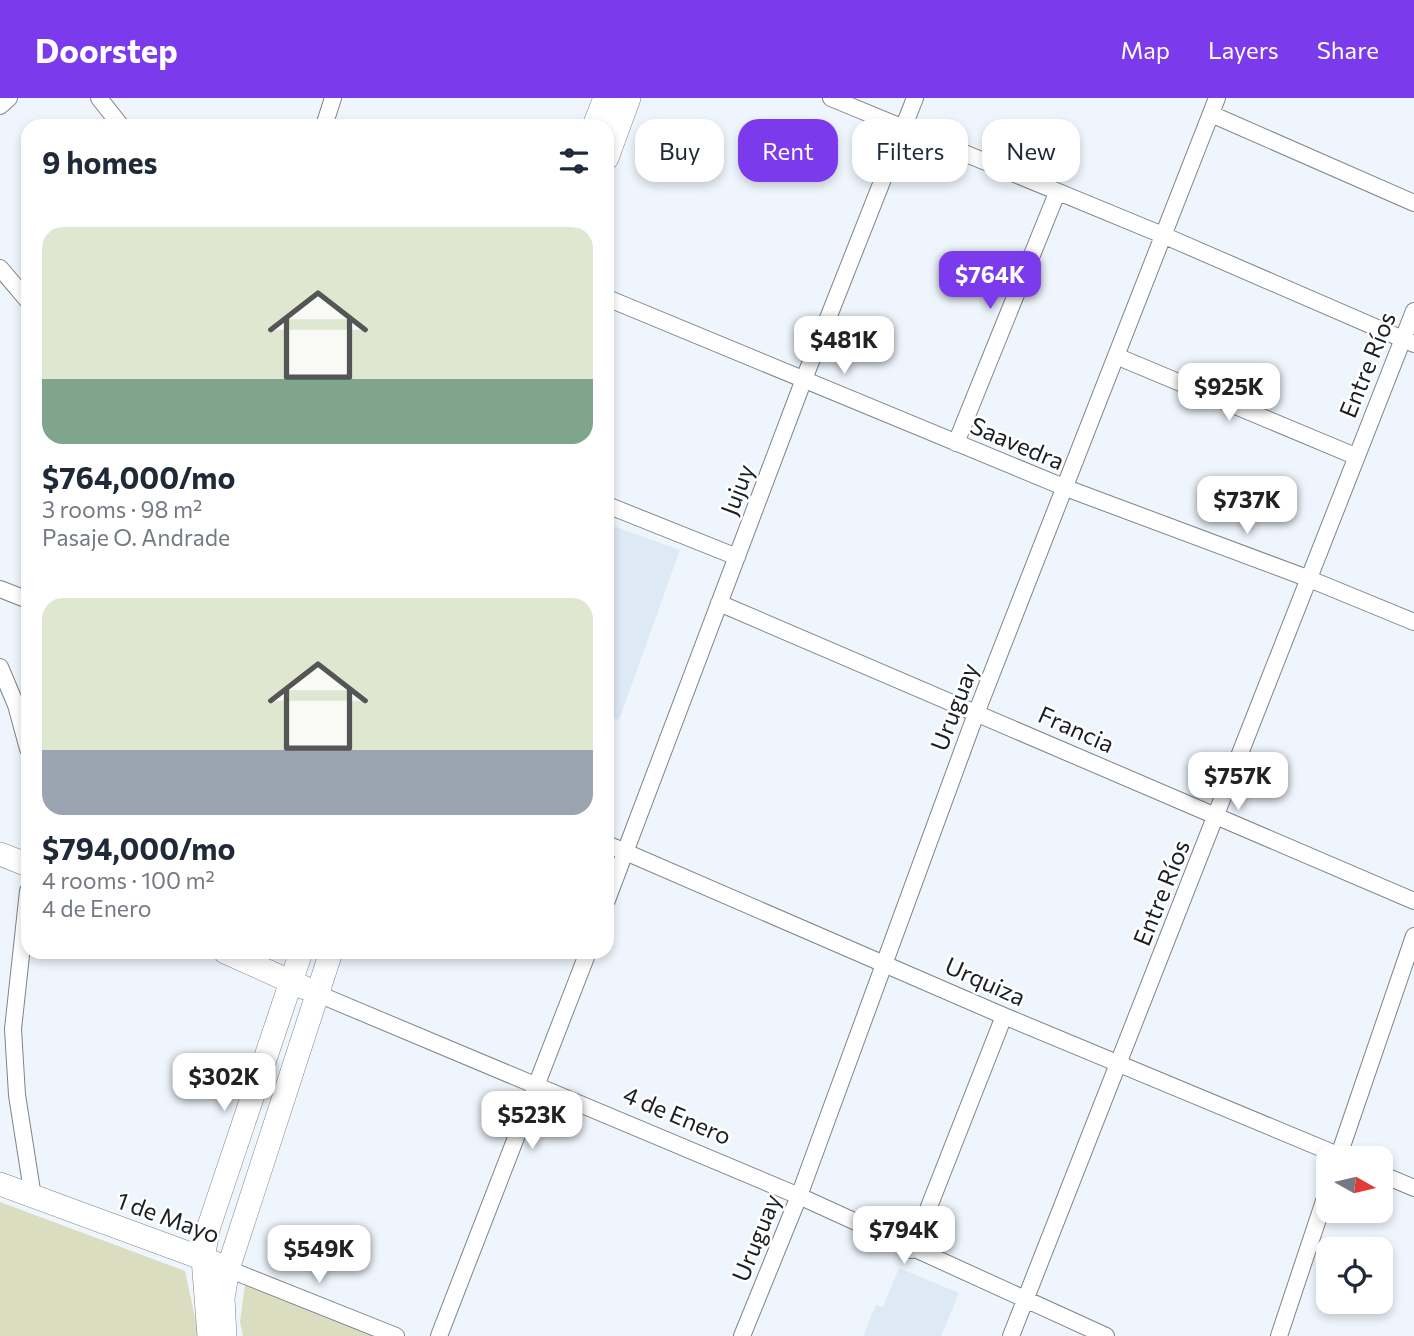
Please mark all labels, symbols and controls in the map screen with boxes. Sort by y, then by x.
text: Doorstep [35,29,178,70]
text: Map [1121,35,1170,64]
text: Layers [1208,35,1279,64]
text: Share [1317,35,1379,64]
chip: Buy [635,119,724,182]
chip: Rent [738,119,838,182]
chip: Filters [852,119,968,182]
chip: New [982,119,1080,182]
icon: filters [555,142,593,180]
text: 9 homes [42,143,157,180]
pin: $764K [941,252,1039,311]
text: $764K [955,260,1025,288]
icon: home [255,272,381,398]
street label: Entre Ríos [1332,307,1401,422]
pin: $481K [795,316,893,376]
text: $481K [810,325,878,353]
pin: $925K [1180,364,1278,423]
text: $925K [1194,372,1264,400]
street label: Saavedra [966,410,1069,475]
text: $764,000/mo [42,458,235,495]
street label: Jujuy [714,460,760,519]
pin: $737K [1198,476,1296,536]
text: $737K [1213,485,1281,513]
text: 3 rooms · 98 m² [42,495,202,523]
text: Pasaje O. Andrade [42,523,230,551]
icon: home [255,643,381,769]
street label: Uruguay [924,658,984,754]
street label: Francia [1034,699,1119,758]
pin: $757K [1189,752,1287,812]
text: $757K [1204,761,1272,789]
text: $794,000/mo [42,829,235,866]
street label: Entre Ríos [1126,835,1195,950]
text: 4 rooms · 100 m² [42,866,215,894]
text: 4 de Enero [42,894,152,922]
street label: Urquiza [941,950,1030,1011]
pin: $302K [175,1054,273,1113]
text: $302K [189,1062,259,1090]
street label: 4 de Enero [619,1079,736,1150]
pin: $523K [483,1091,581,1151]
text: $523K [497,1100,567,1128]
north arrow [1316,1146,1393,1223]
map controls [1316,1146,1393,1314]
street label: 1 de Mayo [113,1185,224,1249]
street label: Uruguay [725,1190,786,1285]
pin: $794K [855,1206,953,1266]
text: $794K [869,1215,939,1243]
pin: $549K [270,1226,368,1285]
text: $549K [284,1234,355,1262]
button: locate [1316,1237,1393,1314]

